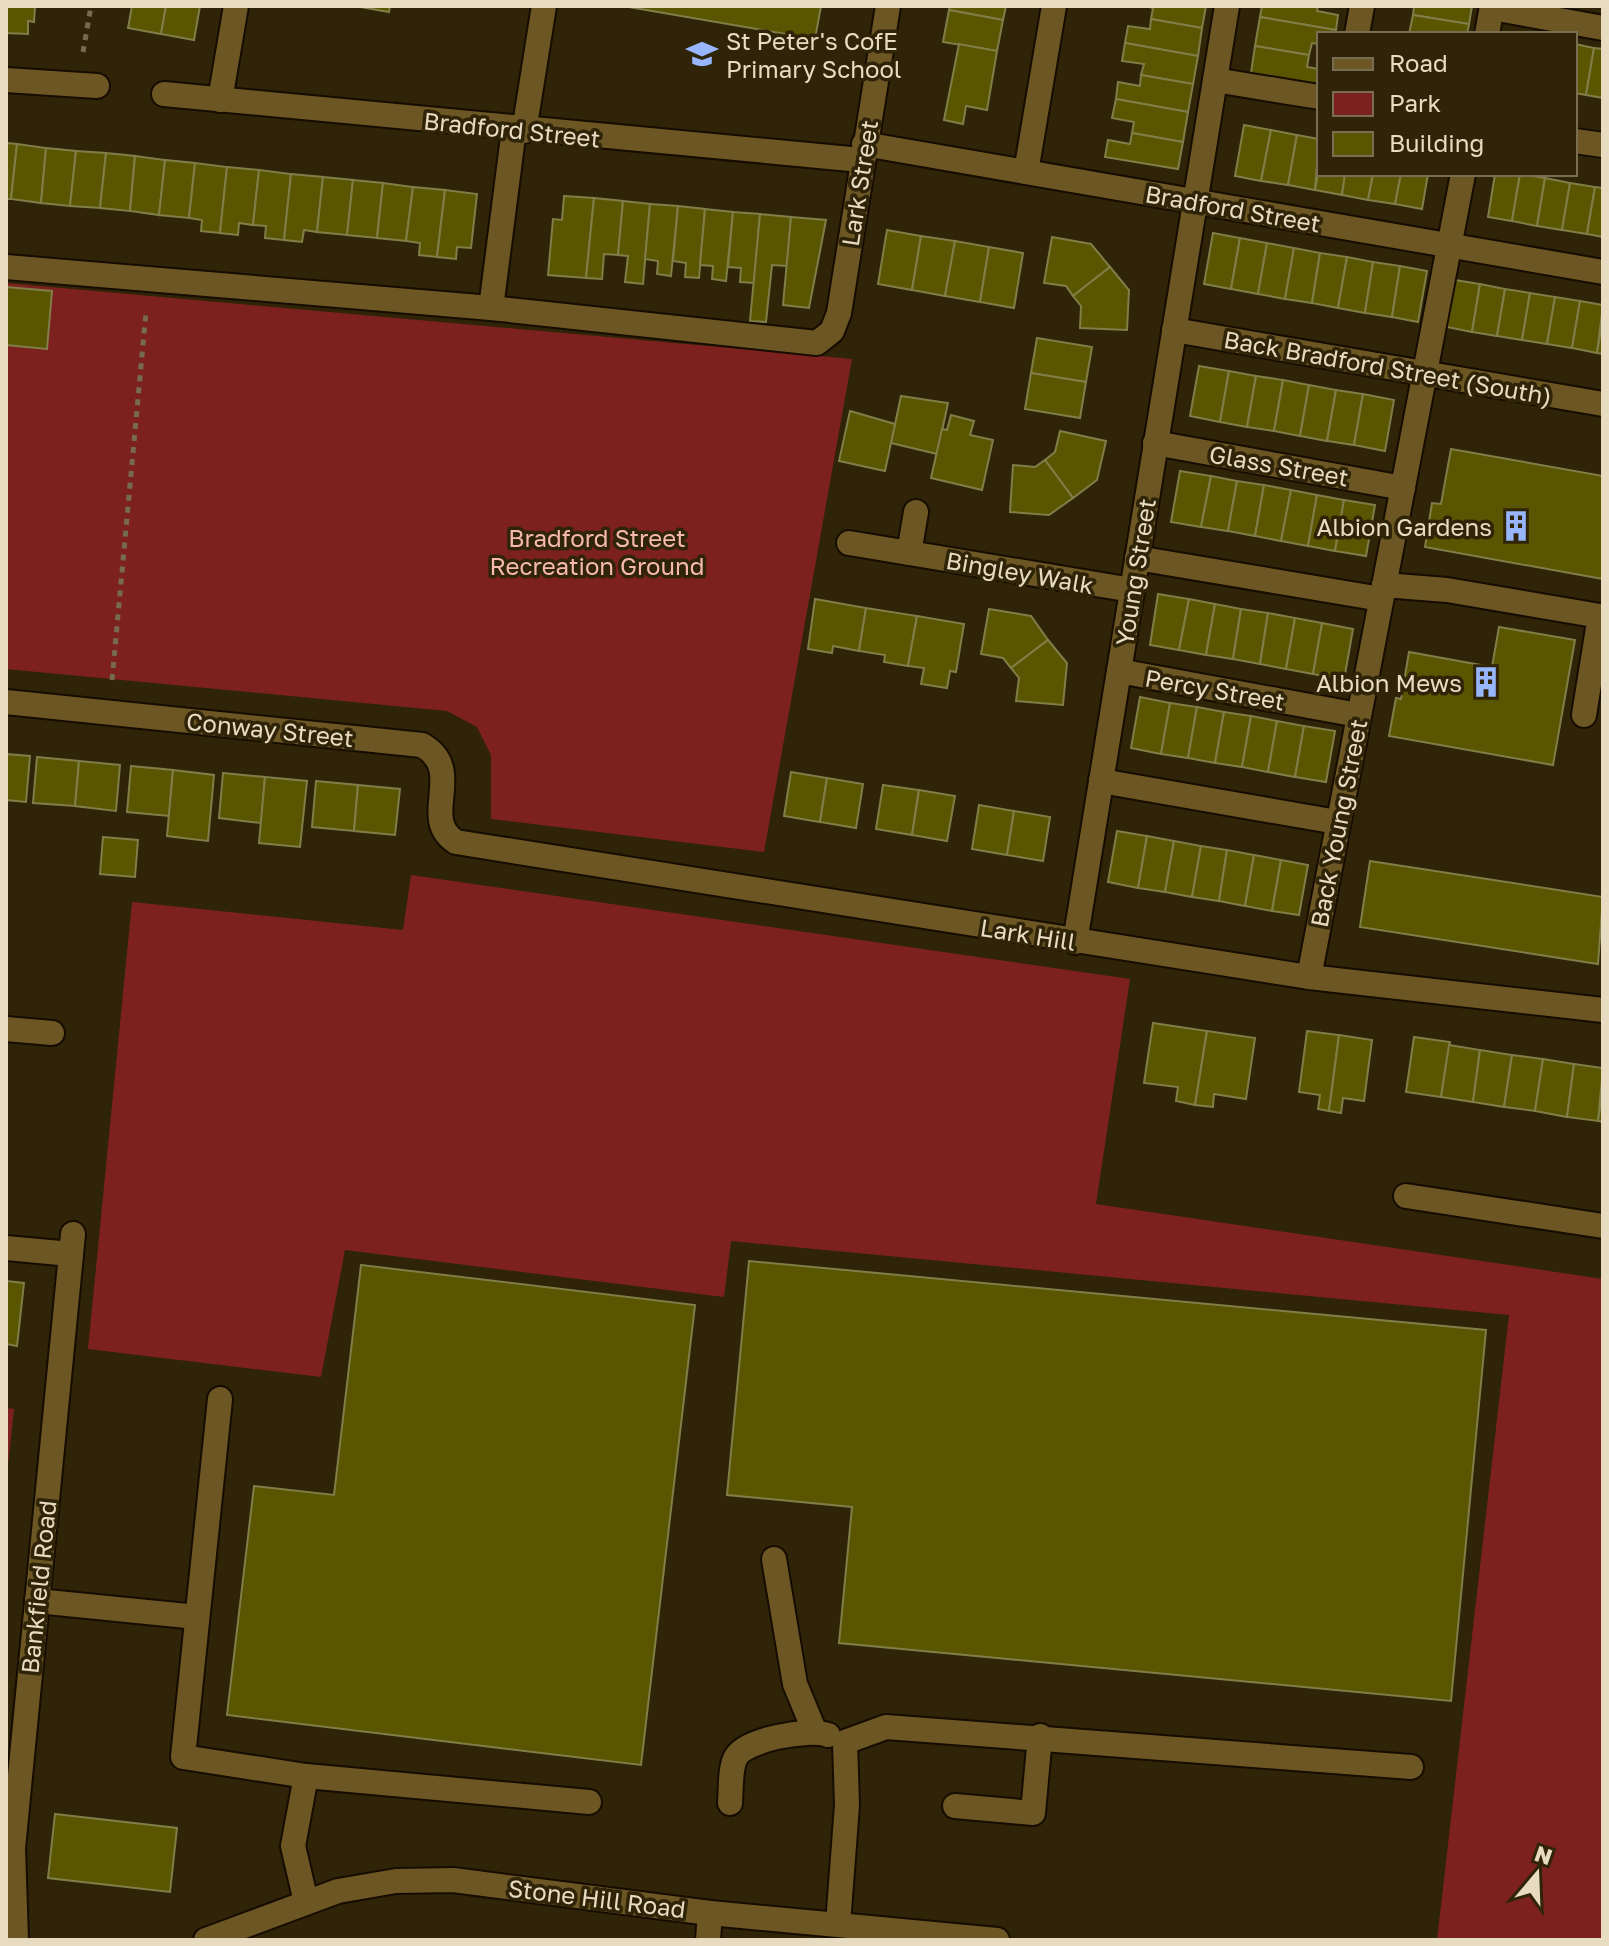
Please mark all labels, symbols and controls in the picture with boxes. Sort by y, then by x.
place label: St Peter's CofE Primary School [726,26,902,83]
legend [1317,32,1577,176]
school or university icon: St Peter's CofE Primary School [685,37,719,71]
text: Road [1389,48,1448,77]
text: Park [1389,88,1441,117]
street label: Bradford Street [422,105,602,153]
street label: Lark Street [835,118,883,248]
text: Building [1389,128,1484,157]
street label: Bradford Street [1143,178,1323,238]
street label: Back Bradford Street (South) [1222,324,1554,410]
street label: Glass Street [1207,439,1351,491]
street label: Young Street [1109,496,1161,648]
building icon: Albion Gardens [1499,509,1533,543]
place label: Albion Gardens [1317,512,1492,541]
park label: Bradford Street Recreation Ground [489,523,705,580]
street label: Bingley Walk [944,545,1096,599]
street label: Percy Street [1143,662,1287,716]
building icon: Albion Mews [1469,665,1503,699]
place label: Albion Mews [1316,668,1462,697]
street label: Conway Street [185,706,355,752]
street label: Back Young Street [1304,717,1372,929]
street label: Lark Hill [978,912,1078,956]
street label: Bankfield Road [14,1499,62,1675]
north arrow [1497,1834,1577,1914]
text: N [1531,1839,1556,1870]
street label: Stone Hill Road [507,1873,687,1923]

